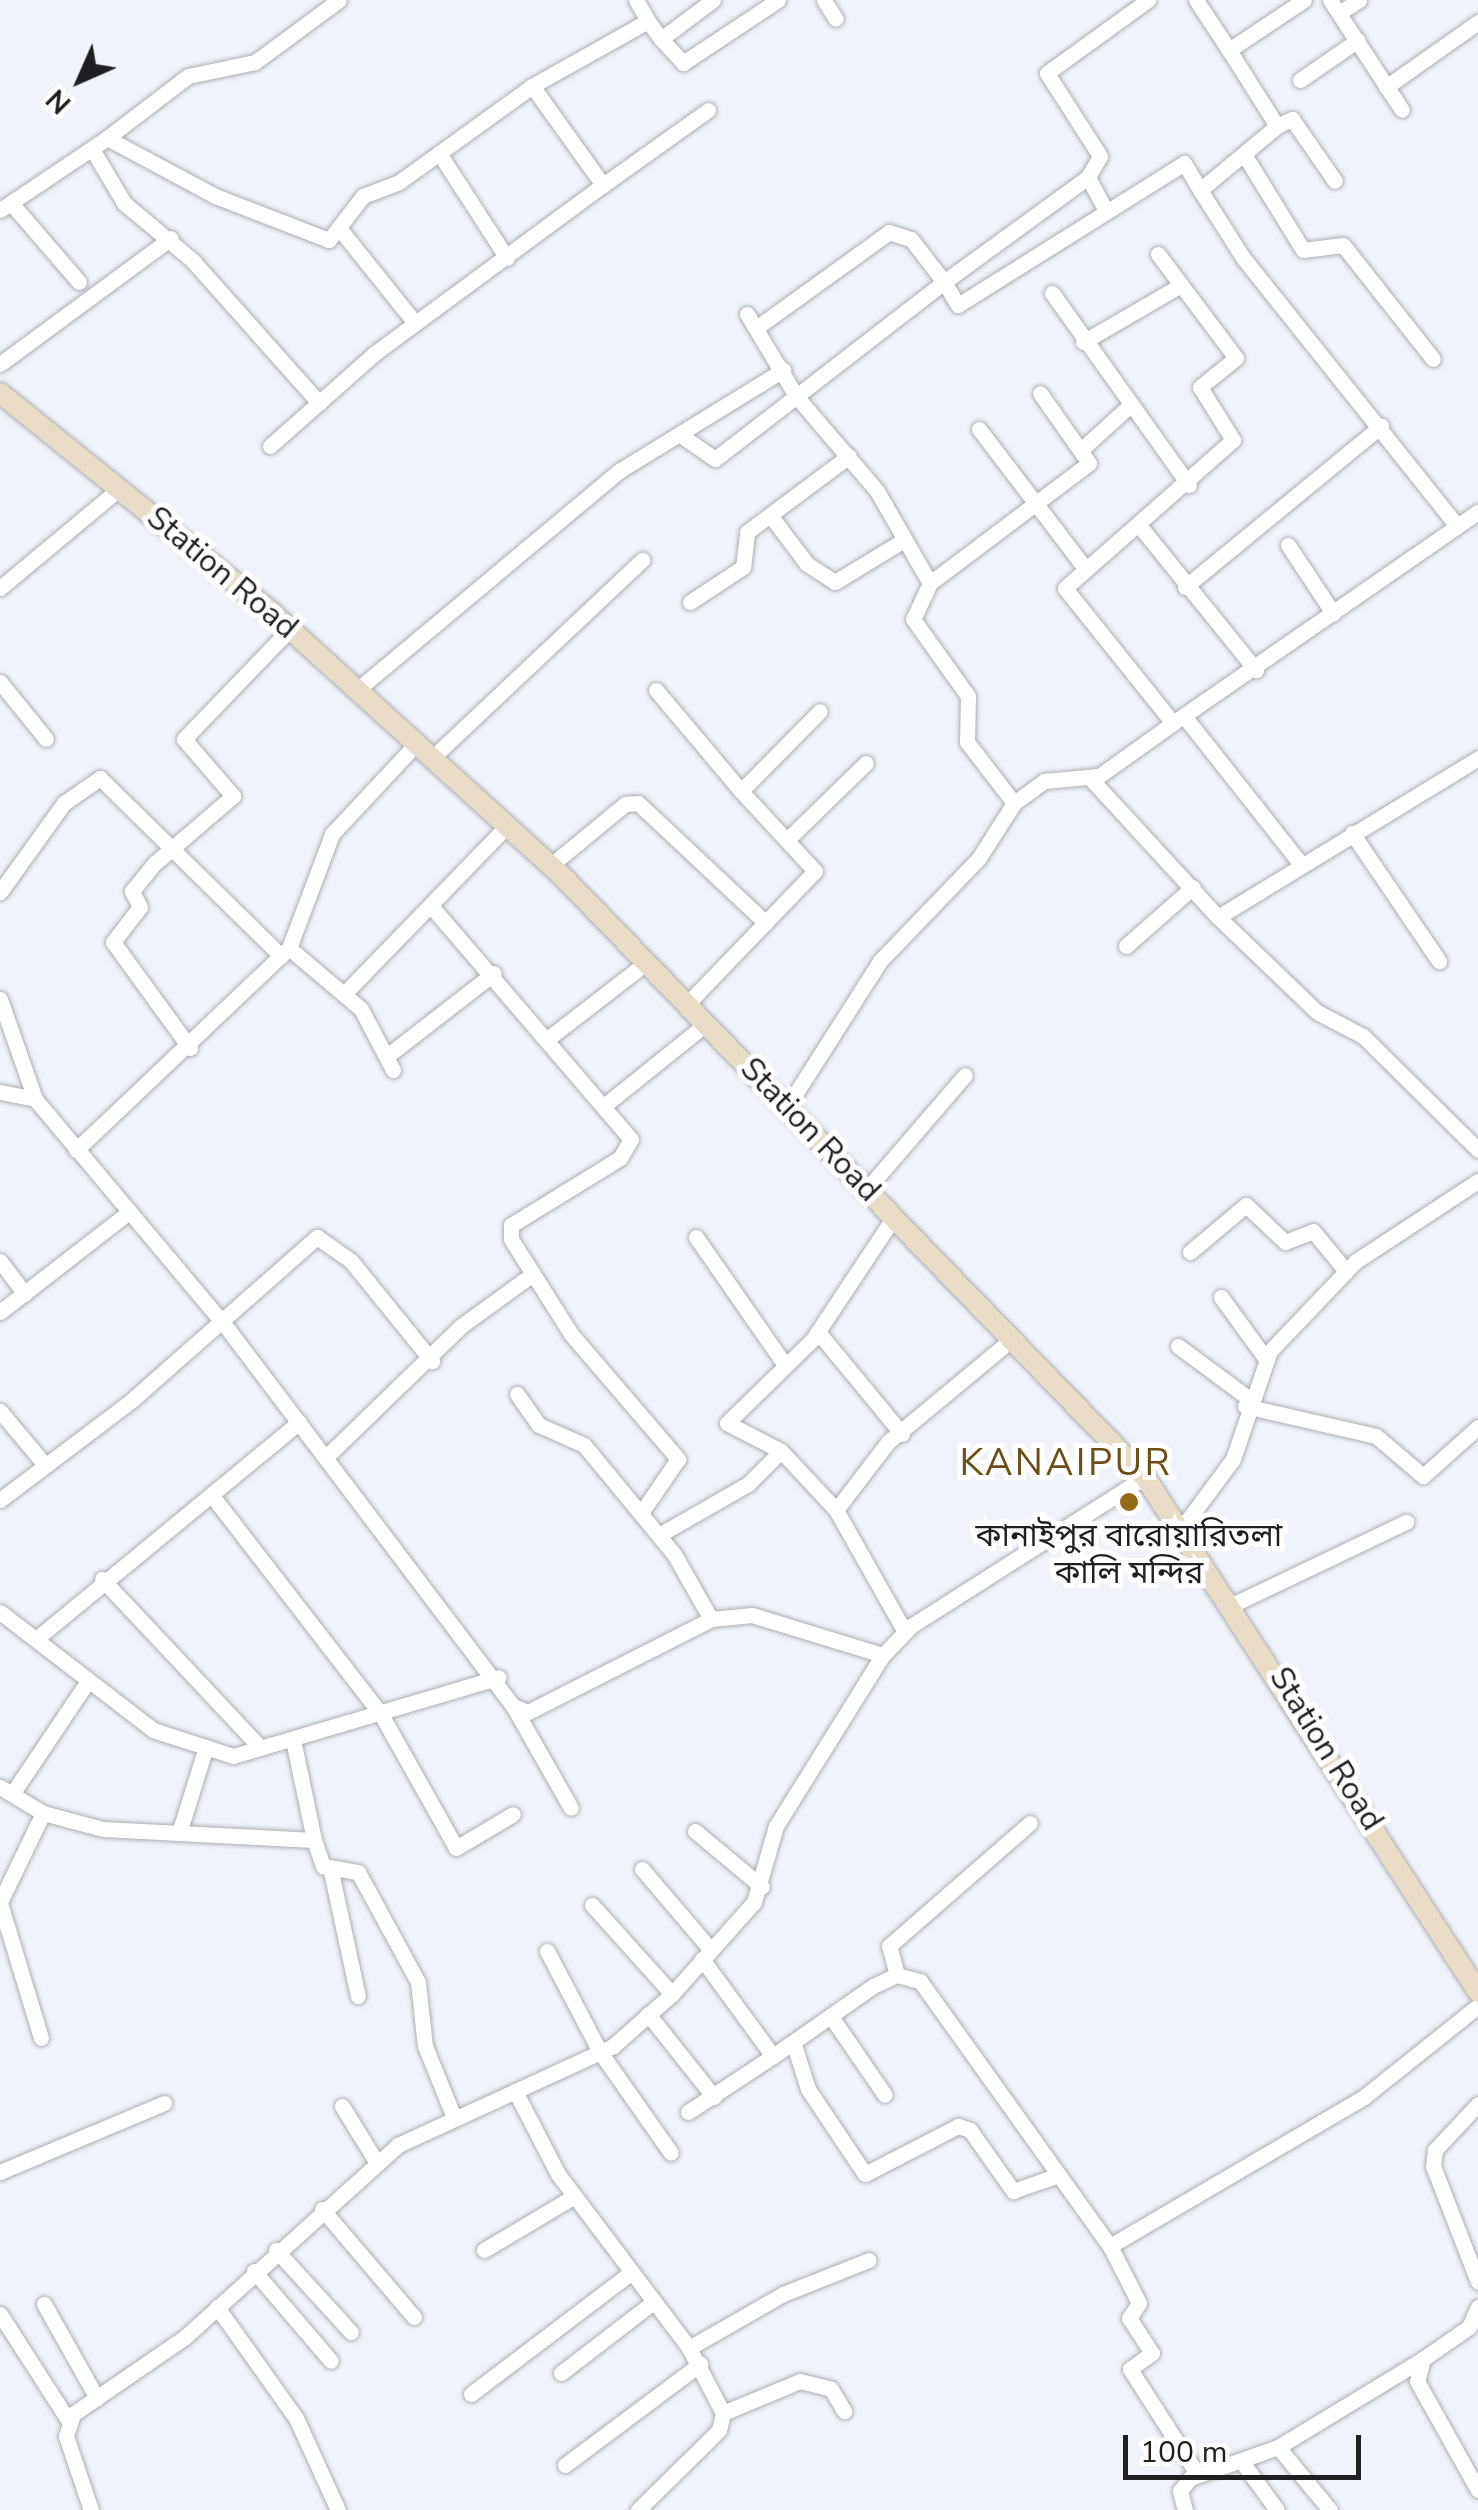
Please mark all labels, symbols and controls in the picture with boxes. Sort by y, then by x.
north arrow [30,30,130,130]
text: N [38,80,80,122]
street label: Station Road [139,499,305,647]
street label: Station Road [732,1050,888,1210]
district label: KANAIPUR [959,1440,1173,1486]
marker: কানাইপুর বারোয়ারিতলা কালি মন্দির [1118,1491,1140,1513]
place label: কানাইপুর বারোয়ারিতলা কালি মন্দির [976,1518,1282,1593]
street label: Station Road [1261,1660,1391,1838]
scale bar [1128,2415,1366,2477]
text: 100 m [1140,2432,1227,2473]

